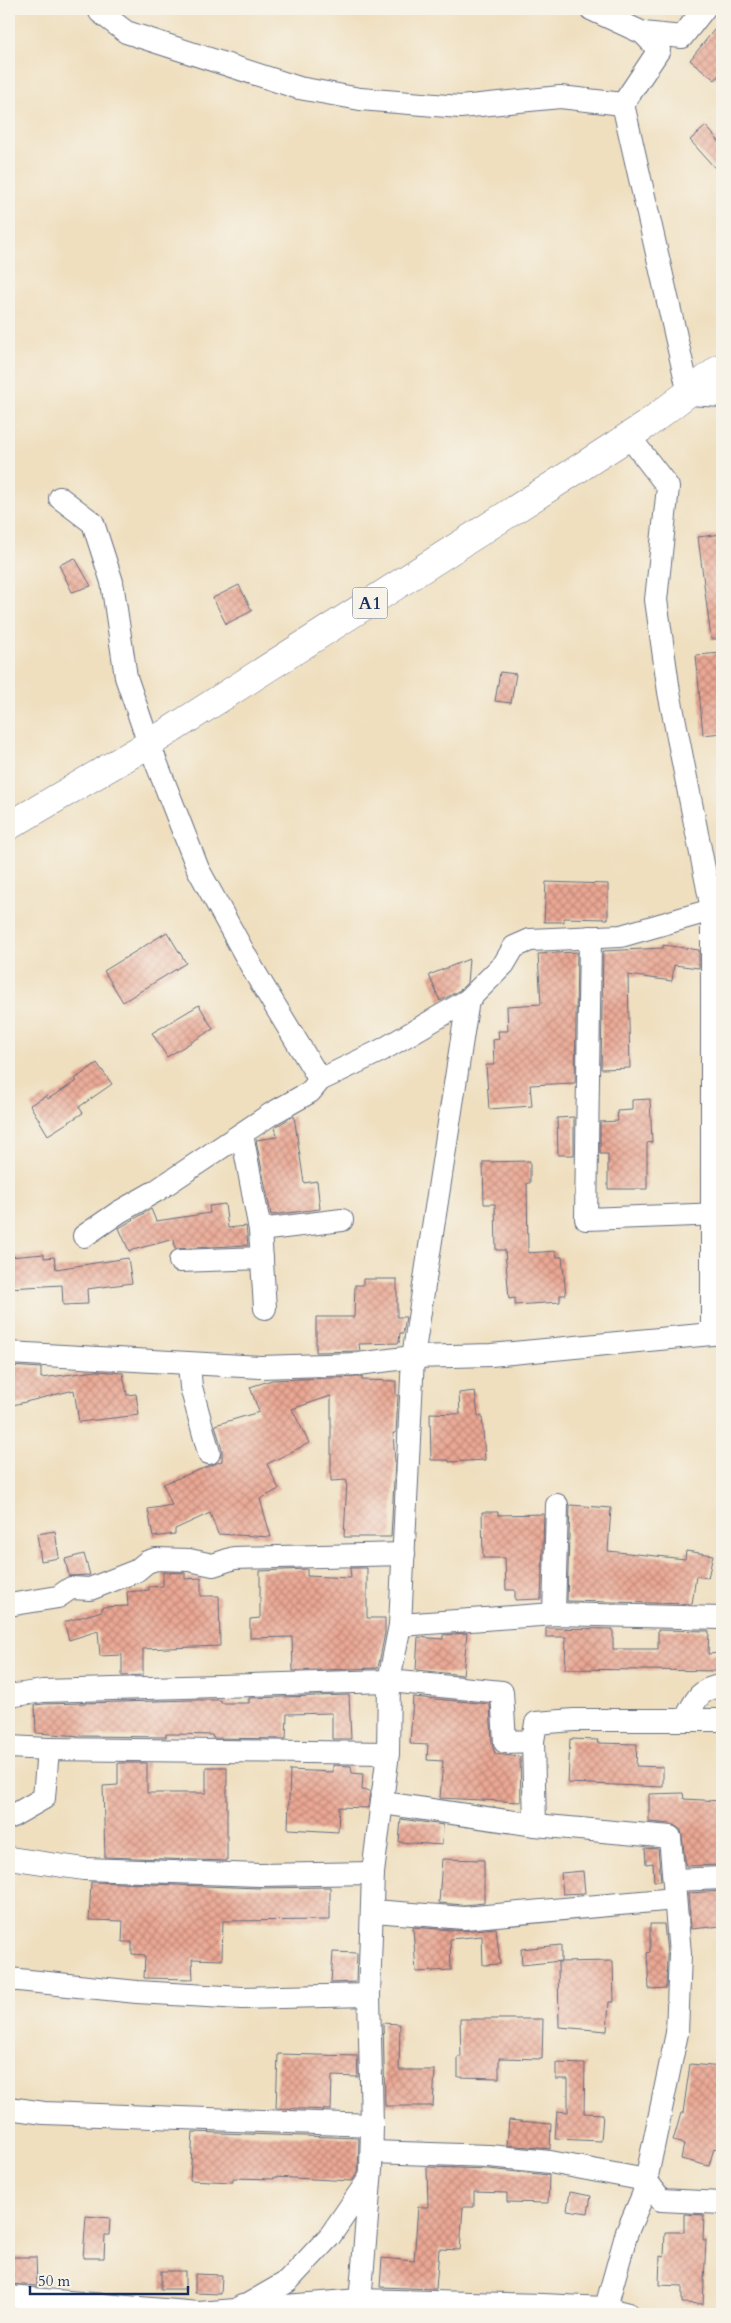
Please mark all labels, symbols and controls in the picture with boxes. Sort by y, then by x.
road number: A1 [352,588,388,618]
scale bar [30,2263,188,2295]
text: 50 m [38,2271,70,2291]

